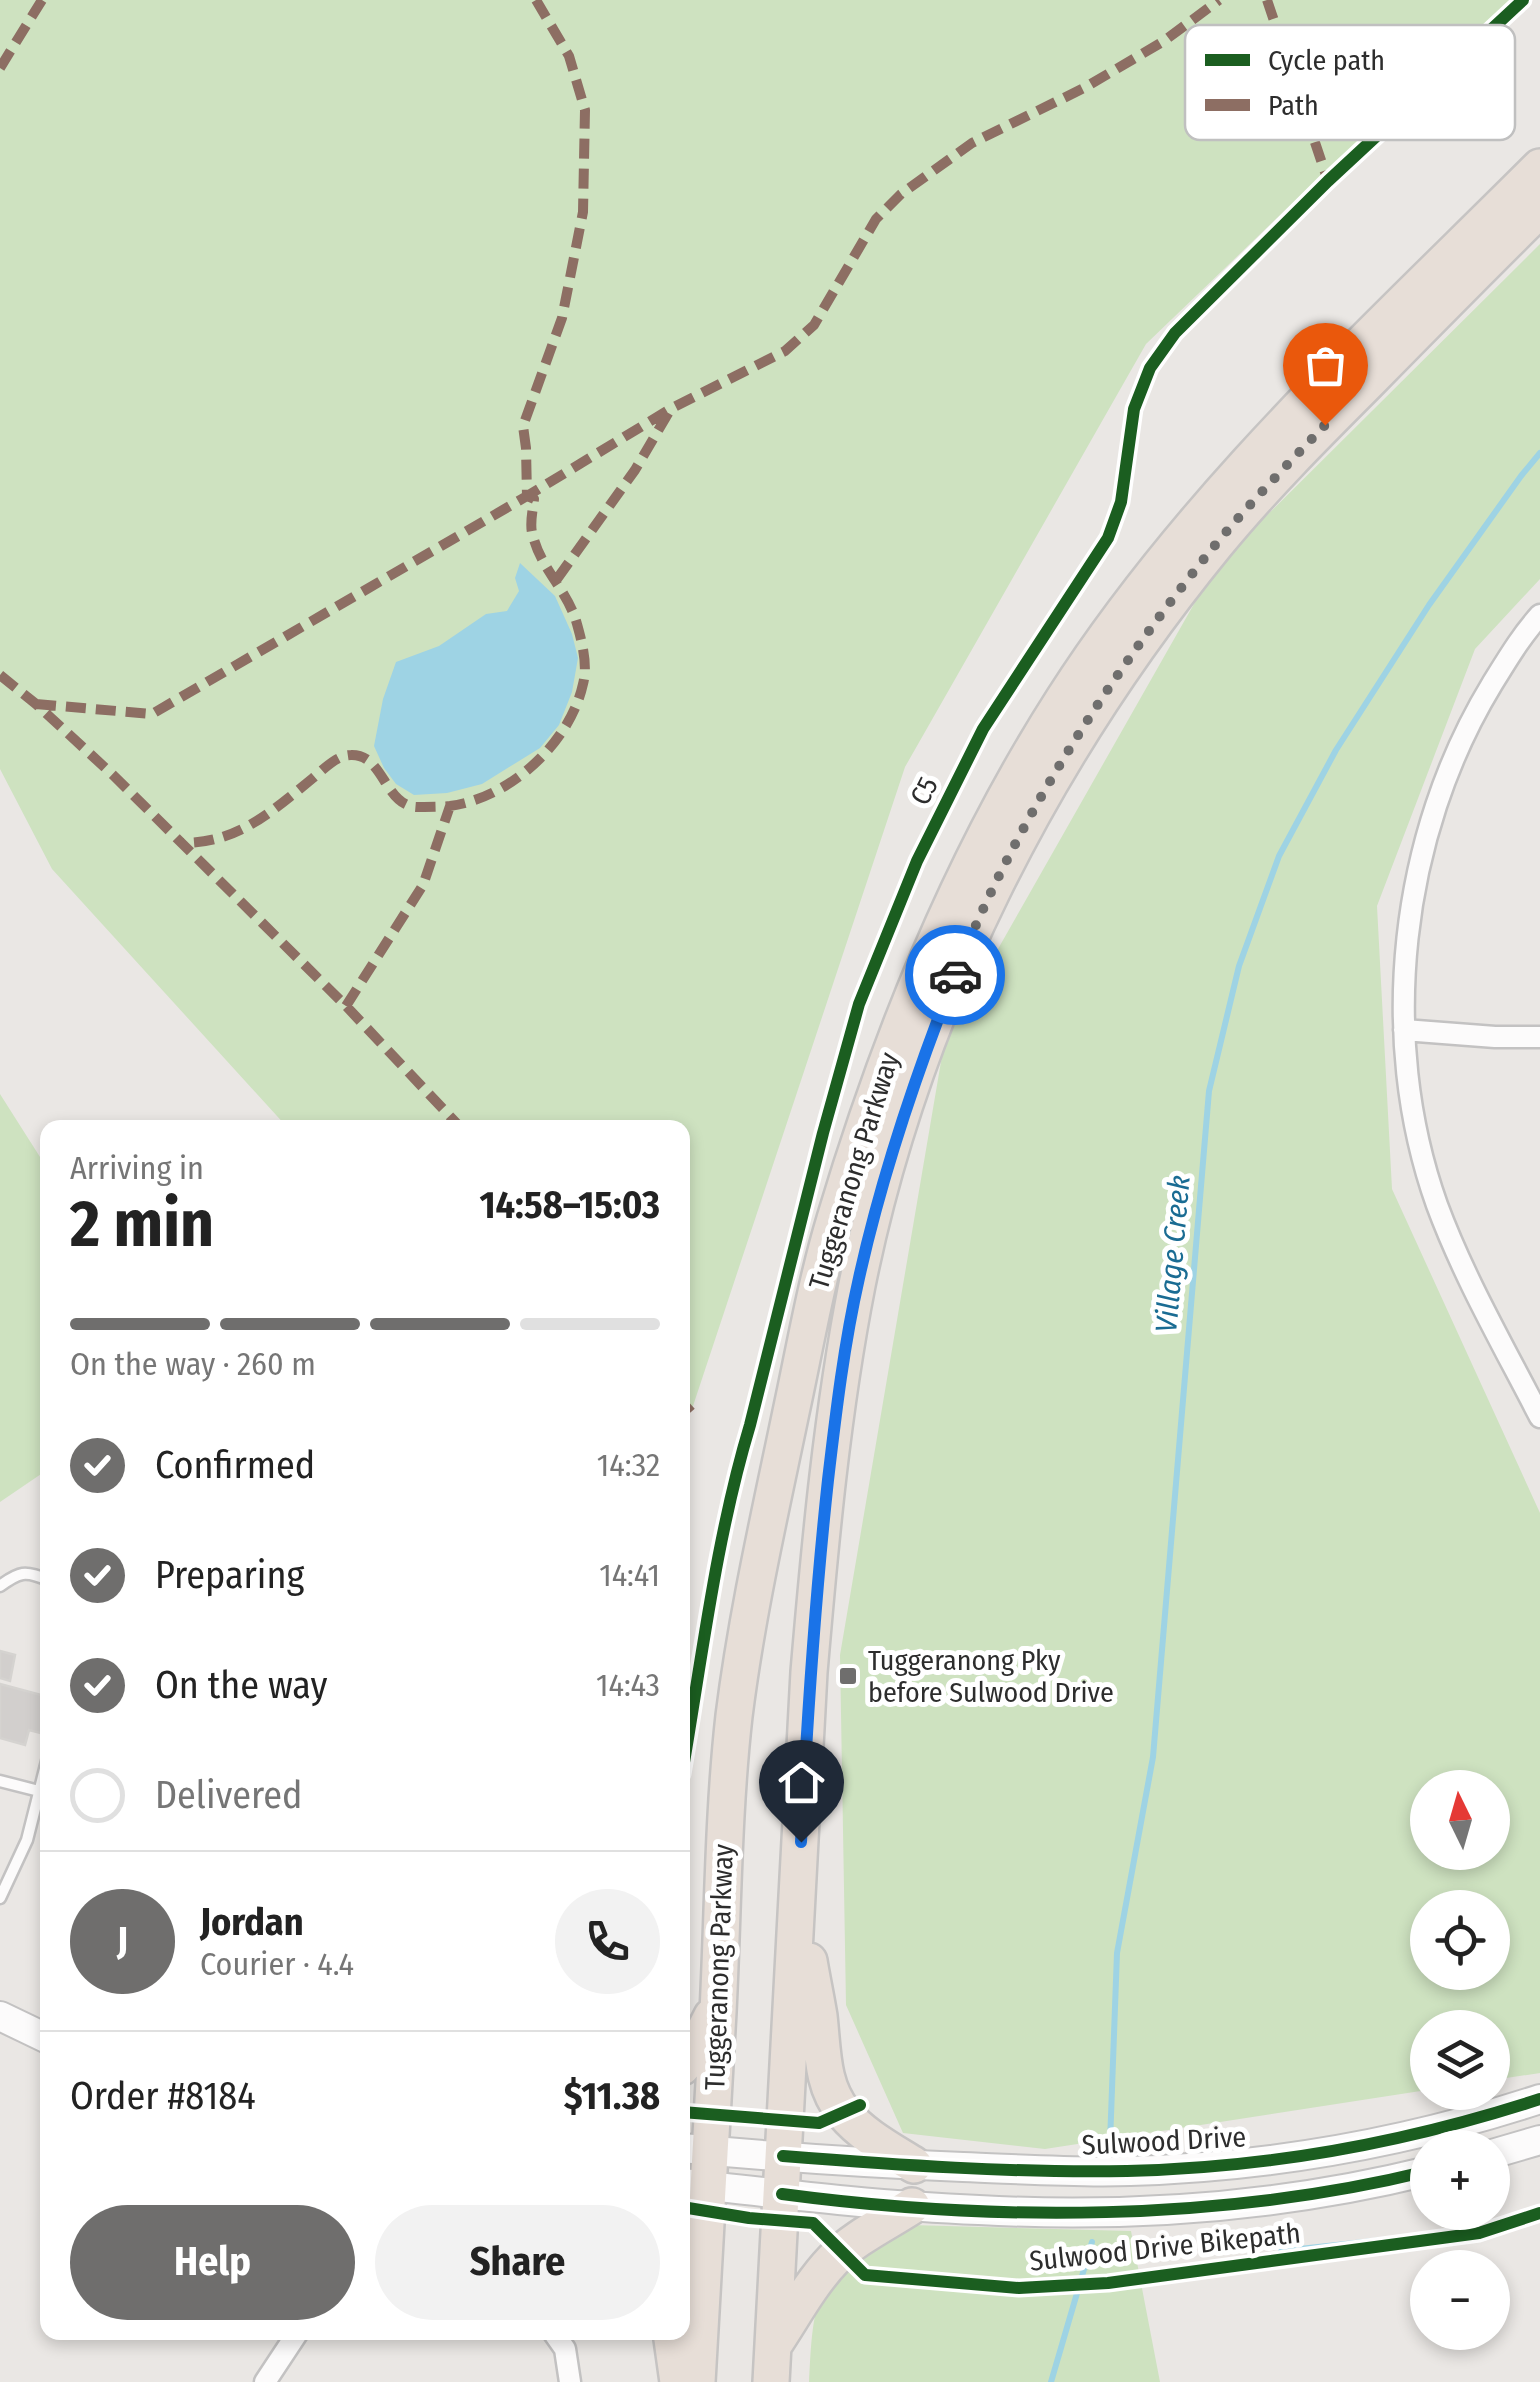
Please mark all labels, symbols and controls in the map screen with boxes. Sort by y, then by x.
legend [1185,25,1515,140]
text: Cycle path [1268,44,1385,77]
text: Path [1268,89,1319,122]
pin [1283,323,1368,426]
icon: bag [1298,338,1353,393]
street label: C5 [903,772,945,810]
courier [905,925,1005,1025]
icon: car [928,948,983,1003]
street label: Tuggeranong Parkway [802,1048,906,1294]
text: Arriving in [70,1149,204,1187]
water label: Village Creek [1148,1174,1198,1334]
text: 14:58–15:03 [479,1182,660,1228]
text: 2 min [70,1185,214,1263]
text: On the way · 260 m [70,1345,316,1383]
icon: check [70,1438,125,1493]
text: Confirmed [155,1442,315,1488]
text: 14:32 [597,1446,660,1484]
icon: check [70,1548,125,1603]
text: Preparing [155,1552,304,1598]
text: 14:41 [599,1556,660,1594]
place label: Tuggeranong Pky before Sulwood Drive [868,1644,1114,1709]
icon: check [70,1658,125,1713]
text: On the way [155,1662,327,1708]
marker: Tuggeranong Pky before Sulwood Drive [837,1665,859,1687]
text: 14:43 [596,1666,660,1704]
pin [759,1740,844,1843]
icon: home [774,1755,829,1810]
north arrow [1410,1770,1510,1870]
map controls [1410,1770,1510,2350]
text: Delivered [155,1772,302,1818]
street label: Tuggeranong Parkway [698,1843,740,2091]
button: phone [555,1889,660,1994]
button: locate [1410,1890,1510,1990]
text: Jordan [200,1899,304,1945]
text: J [117,1918,128,1964]
text: Courier · 4.4 [200,1945,354,1983]
button: layers [1410,2010,1510,2110]
text: Order #8184 [70,2073,256,2119]
text: $11.38 [564,2073,660,2119]
street label: Sulwood Drive [1081,2120,1247,2162]
button: + [1410,2130,1510,2230]
button: Help [70,2205,355,2320]
button: Share [375,2205,660,2320]
street label: Sulwood Drive Bikepath [1028,2216,1302,2278]
button: − [1410,2250,1510,2350]

